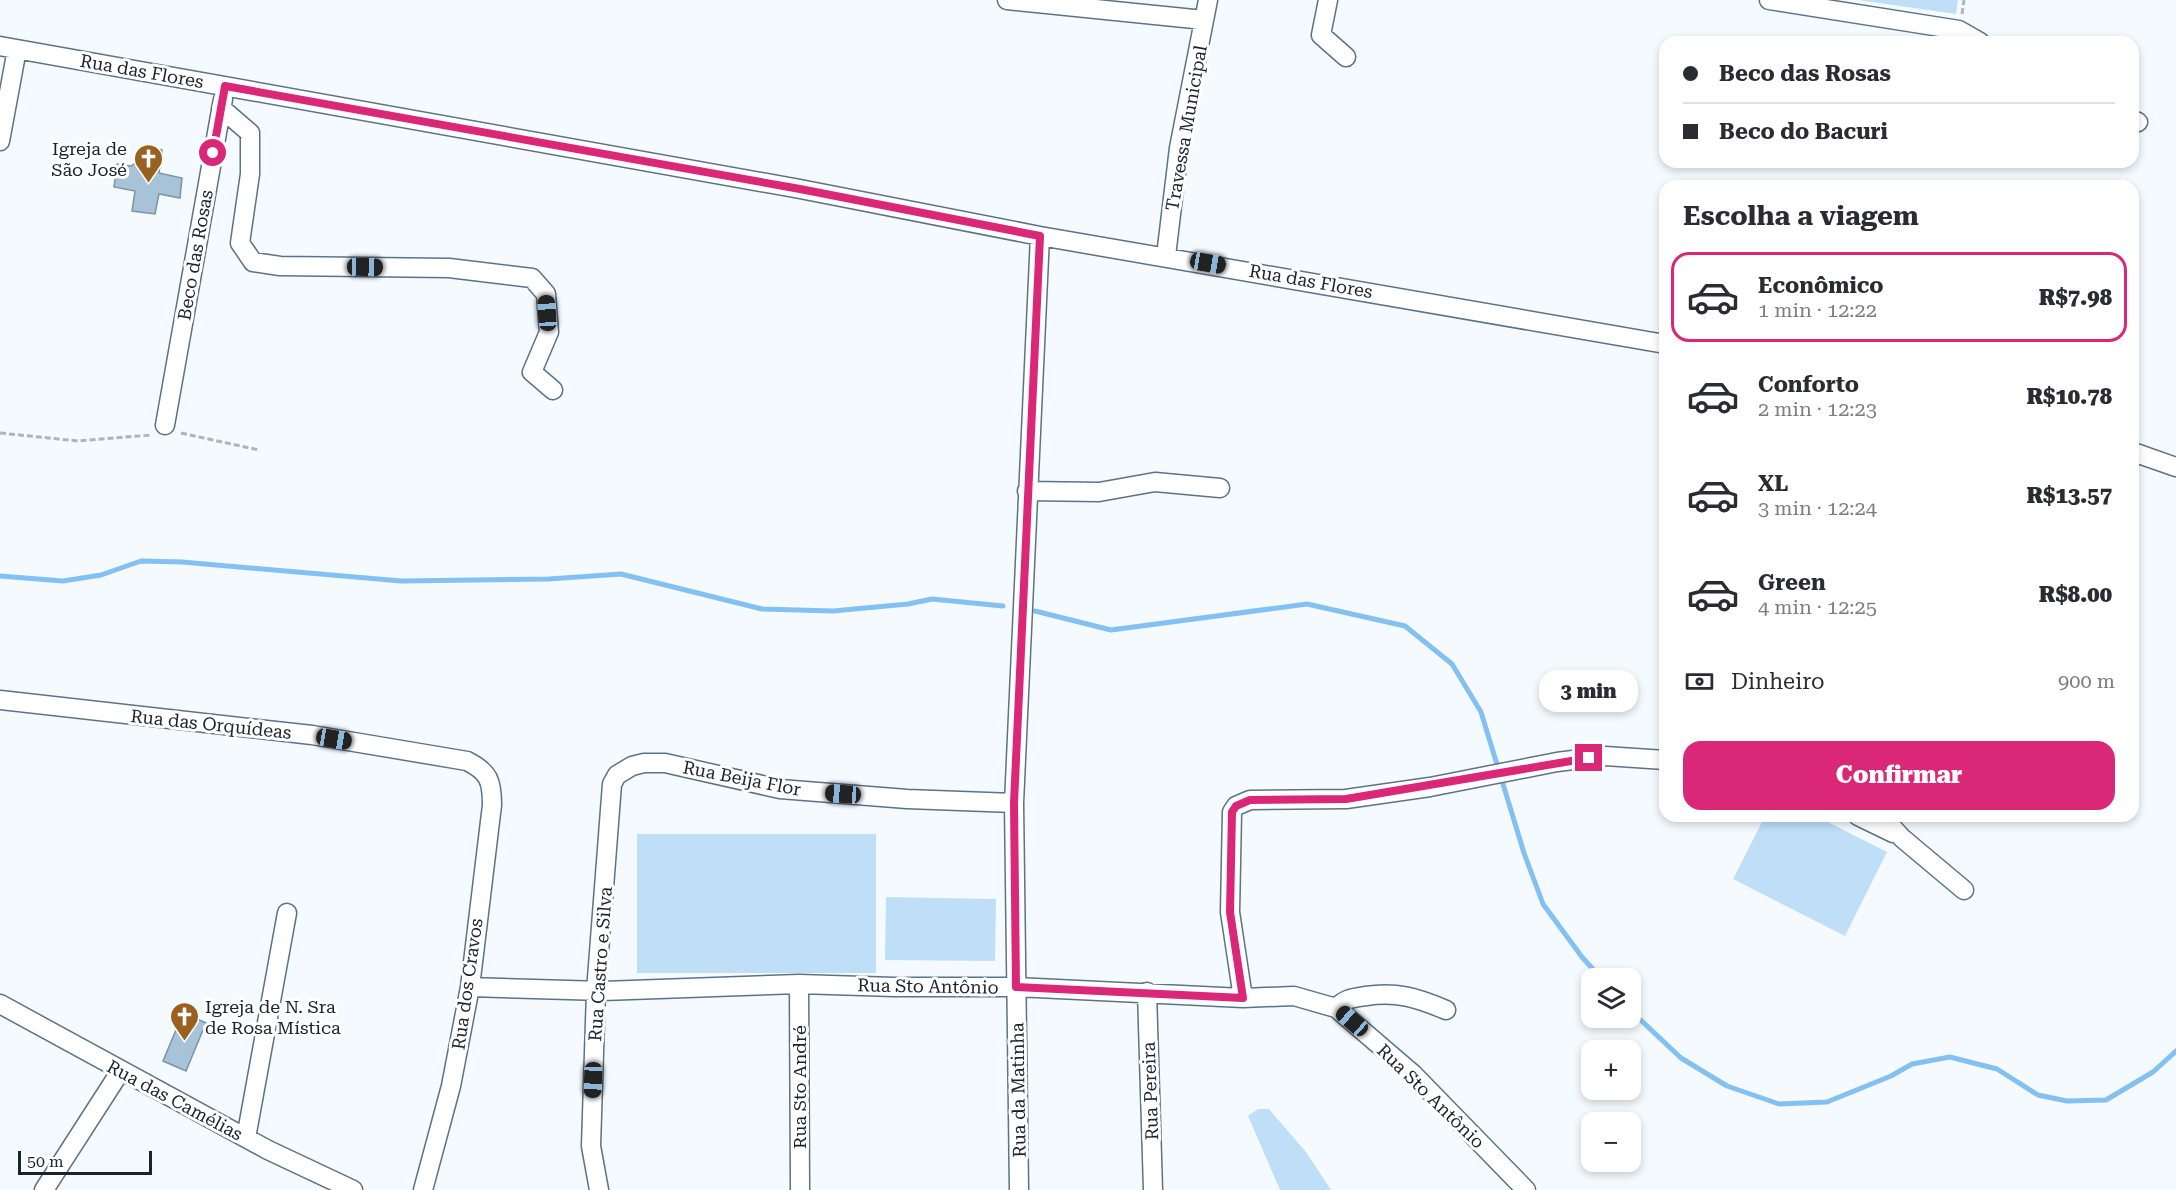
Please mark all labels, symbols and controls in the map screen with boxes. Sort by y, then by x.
street label: Travessa Municipal [1161,43,1211,213]
street label: Rua das Flores [79,50,205,92]
text: Beco das Rosas [1719,61,1891,86]
text: Beco do Bacuri [1719,119,1888,144]
place label: Igreja de São José [51,138,127,180]
route start [199,139,226,166]
church icon: Igreja de São José [132,142,164,184]
street label: Beco das Rosas [173,188,217,322]
text: Escolha a viagem [1683,200,1919,232]
car [1189,251,1227,275]
car [347,258,383,276]
street label: Rua das Flores [1248,260,1374,302]
icon: car [1686,270,1740,324]
text: Econômico [1758,273,1884,298]
text: R$7.98 [2039,285,2112,310]
car [537,294,557,332]
text: 1 min · 12:22 [1758,298,1877,322]
icon: car [1686,369,1740,423]
text: Conforto [1758,372,1859,397]
text: R$10.78 [2026,384,2112,409]
text: 2 min · 12:23 [1758,397,1877,421]
icon: car [1686,468,1740,522]
text: XL [1758,471,1788,496]
text: R$13.57 [2026,483,2112,508]
text: 3 min · 12:24 [1758,496,1877,520]
icon: car [1686,567,1740,621]
text: Green [1758,570,1826,595]
text: R$8.00 [2039,582,2112,607]
text: 4 min · 12:25 [1758,595,1877,619]
icon: cash [1683,665,1716,698]
text: Dinheiro [1731,669,1825,694]
text: 900 m [2058,669,2115,693]
callout: 3 min [1540,671,1638,713]
text: 3 min [1560,679,1617,703]
street label: Rua das Orquídeas [130,705,292,743]
car [315,727,353,751]
button: Confirmar [1683,741,2115,810]
route end [1575,744,1602,771]
street label: Rua Beija Flor [681,756,803,800]
car [824,784,862,804]
street label: Rua Castro e Silva [584,886,616,1042]
street label: Rua dos Cravos [447,917,487,1051]
map controls [1581,968,1641,1172]
button: layers [1581,968,1641,1028]
street label: Rua Sto Antônio [857,974,999,998]
place label: Igreja de N. Sra de Rosa Mística [205,996,341,1038]
church icon: Igreja de N. Sra de Rosa Mística [168,1000,200,1042]
car [1333,1002,1371,1040]
street label: Rua da Matinha [1006,1022,1030,1158]
street label: Rua Sto André [789,1025,810,1149]
street label: Rua Sto Antônio [1373,1039,1489,1153]
button: + [1581,1040,1641,1100]
street label: Rua Pereira [1138,1041,1162,1141]
street label: Rua das Camélias [104,1055,246,1145]
car [583,1062,603,1098]
button: − [1581,1112,1641,1172]
scale bar [18,1148,152,1176]
text: 50 m [27,1152,64,1171]

